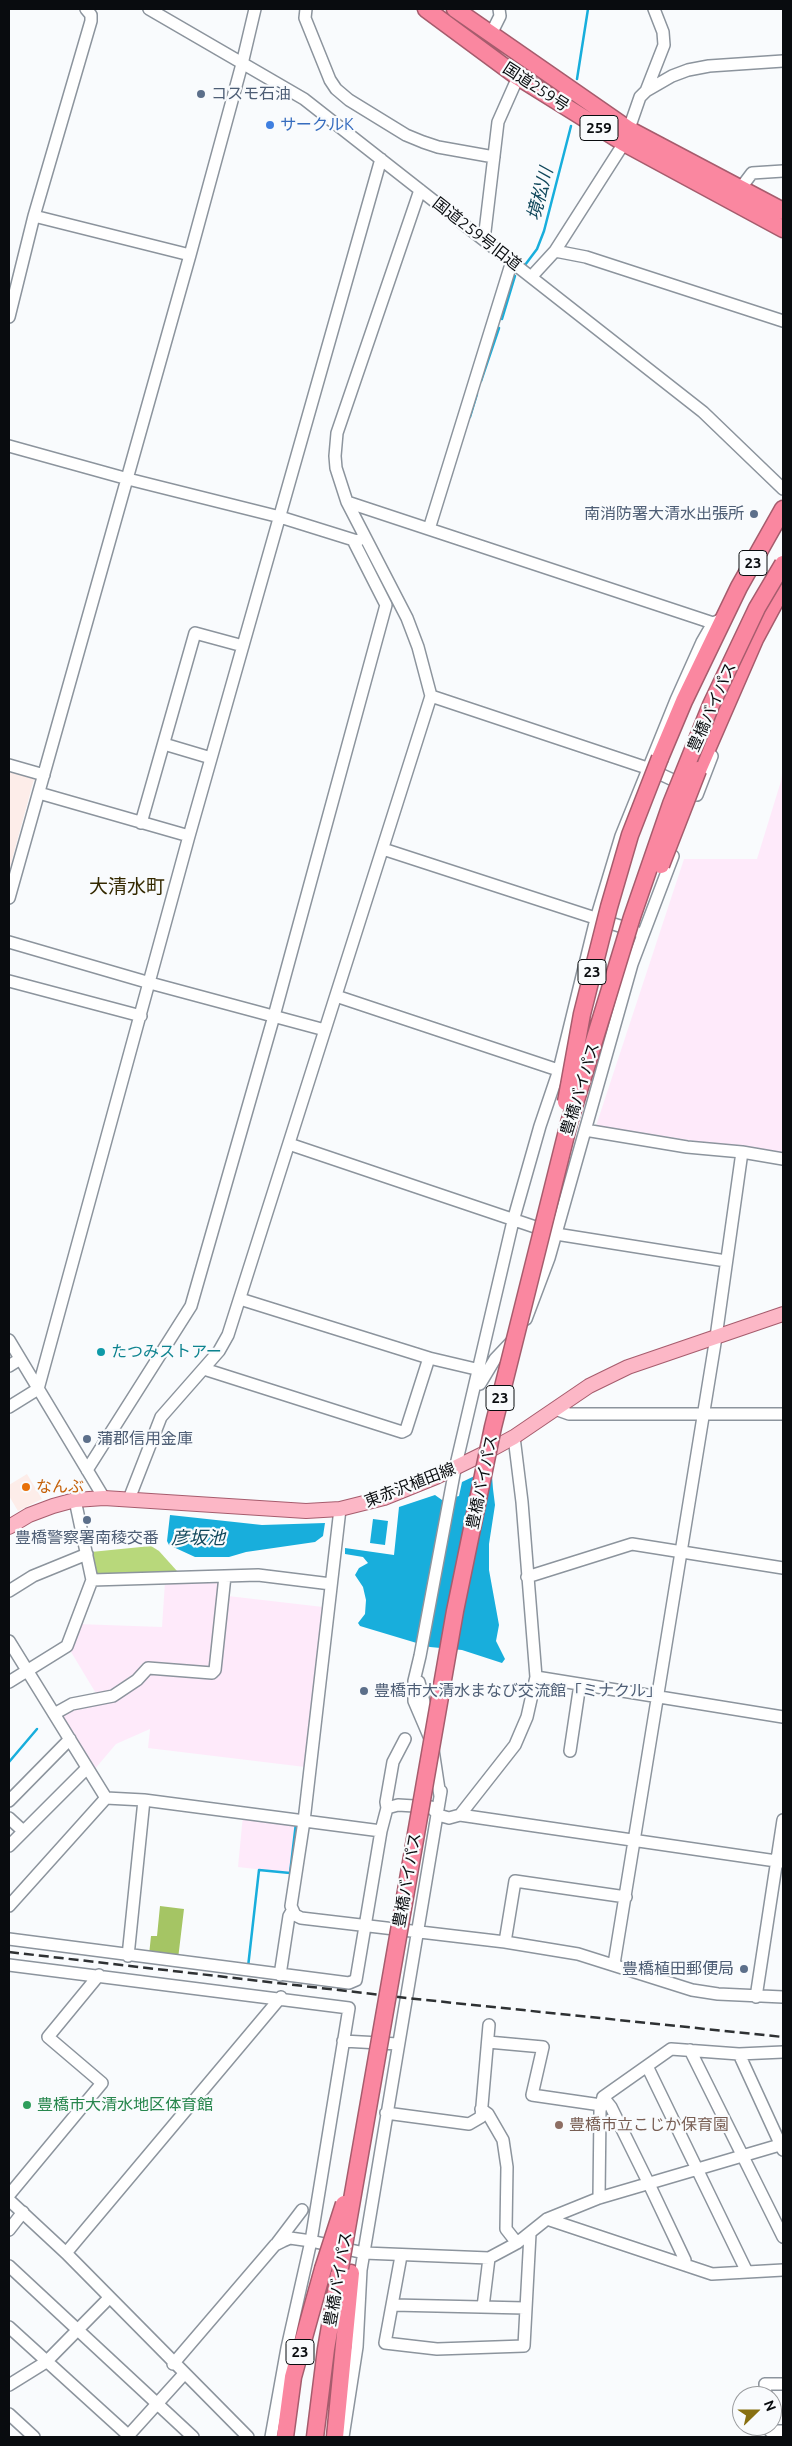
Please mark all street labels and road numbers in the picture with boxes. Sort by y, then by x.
street label: 国道259号 [499,59,573,115]
road number: 259 [580,116,618,140]
street label: 国道259号旧道 [429,193,525,275]
road number: 23 [739,550,767,576]
street label: 豊橋バイパス [684,659,740,755]
road number: 23 [578,960,606,984]
street label: 豊橋バイパス [557,1040,603,1138]
road number: 23 [486,1386,514,1410]
street label: 豊橋バイパス [463,1433,501,1531]
street label: 東赤沢植田線 [362,1459,458,1511]
street label: 豊橋バイパス [389,1831,425,1929]
street label: 豊橋バイパス [320,2230,356,2328]
road number: 23 [286,2340,314,2364]

